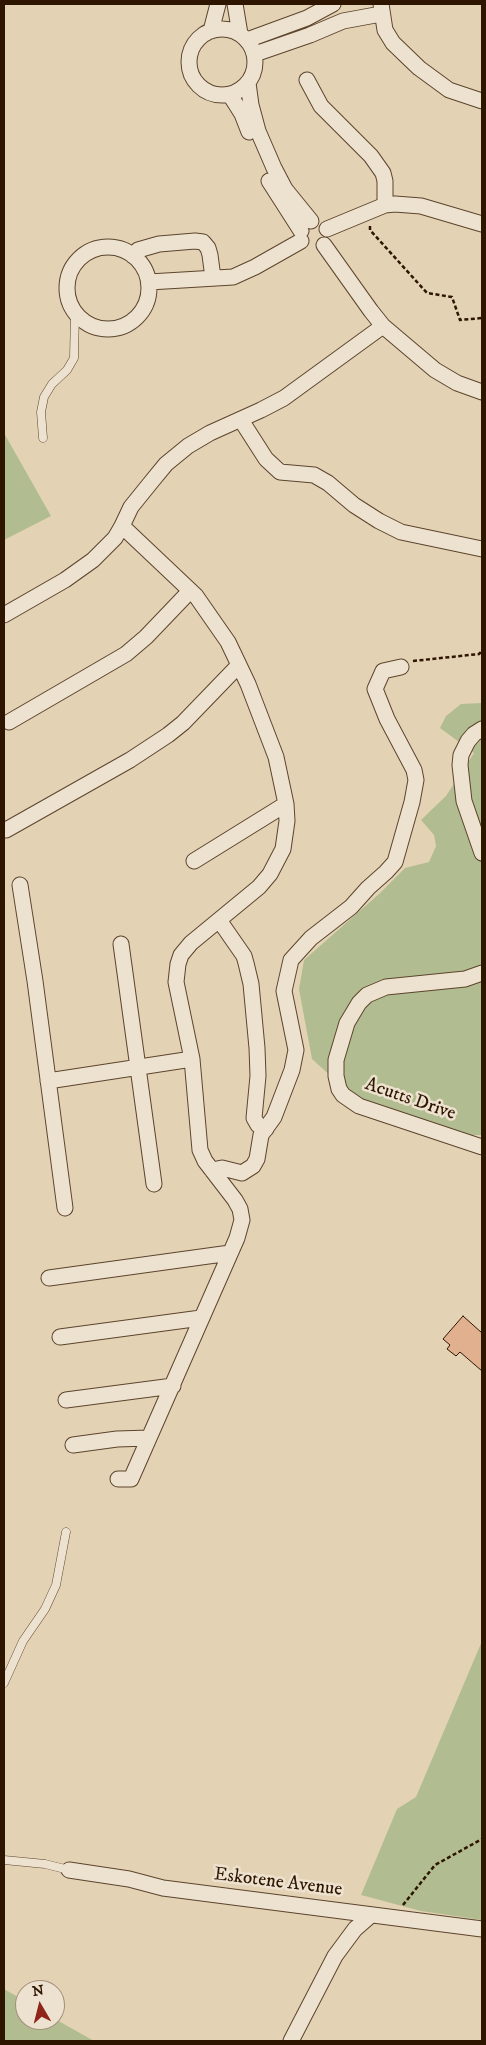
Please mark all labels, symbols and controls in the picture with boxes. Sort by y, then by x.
street label: Acutts Drive [362,1074,458,1126]
street label: Eskotene Avenue [213,1864,343,1902]
north arrow [15,1980,65,2030]
text: N [31,1981,45,2001]

